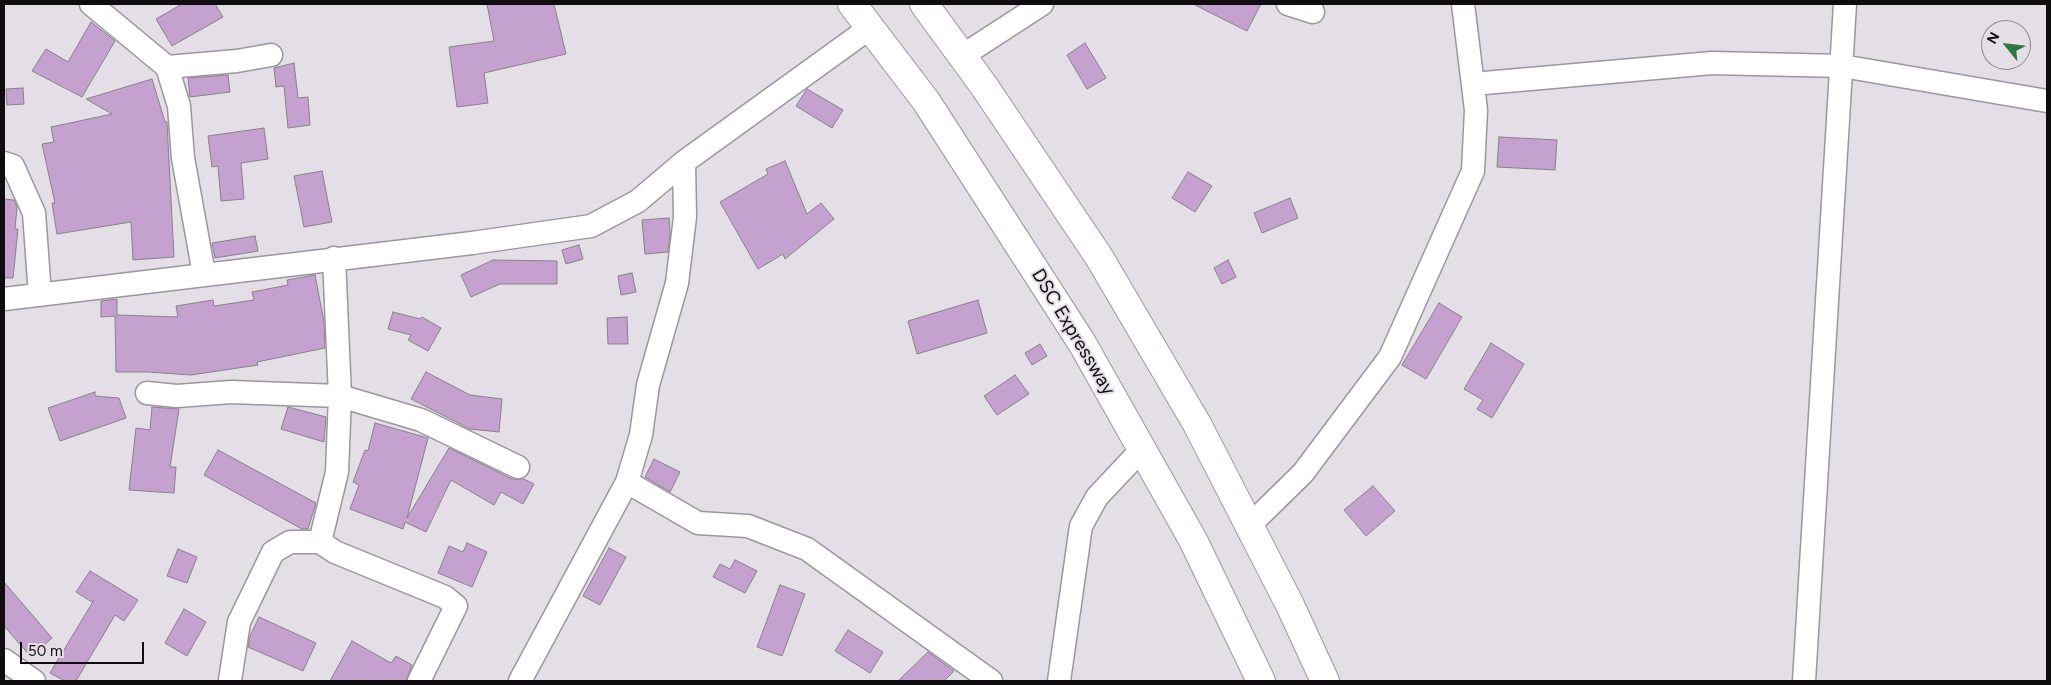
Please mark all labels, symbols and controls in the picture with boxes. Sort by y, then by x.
north arrow [1981,20,2031,70]
text: N [1983,29,2003,47]
street label: DSC Expressway [1026,265,1120,399]
scale bar [22,632,146,664]
text: 50 m [28,642,63,660]

